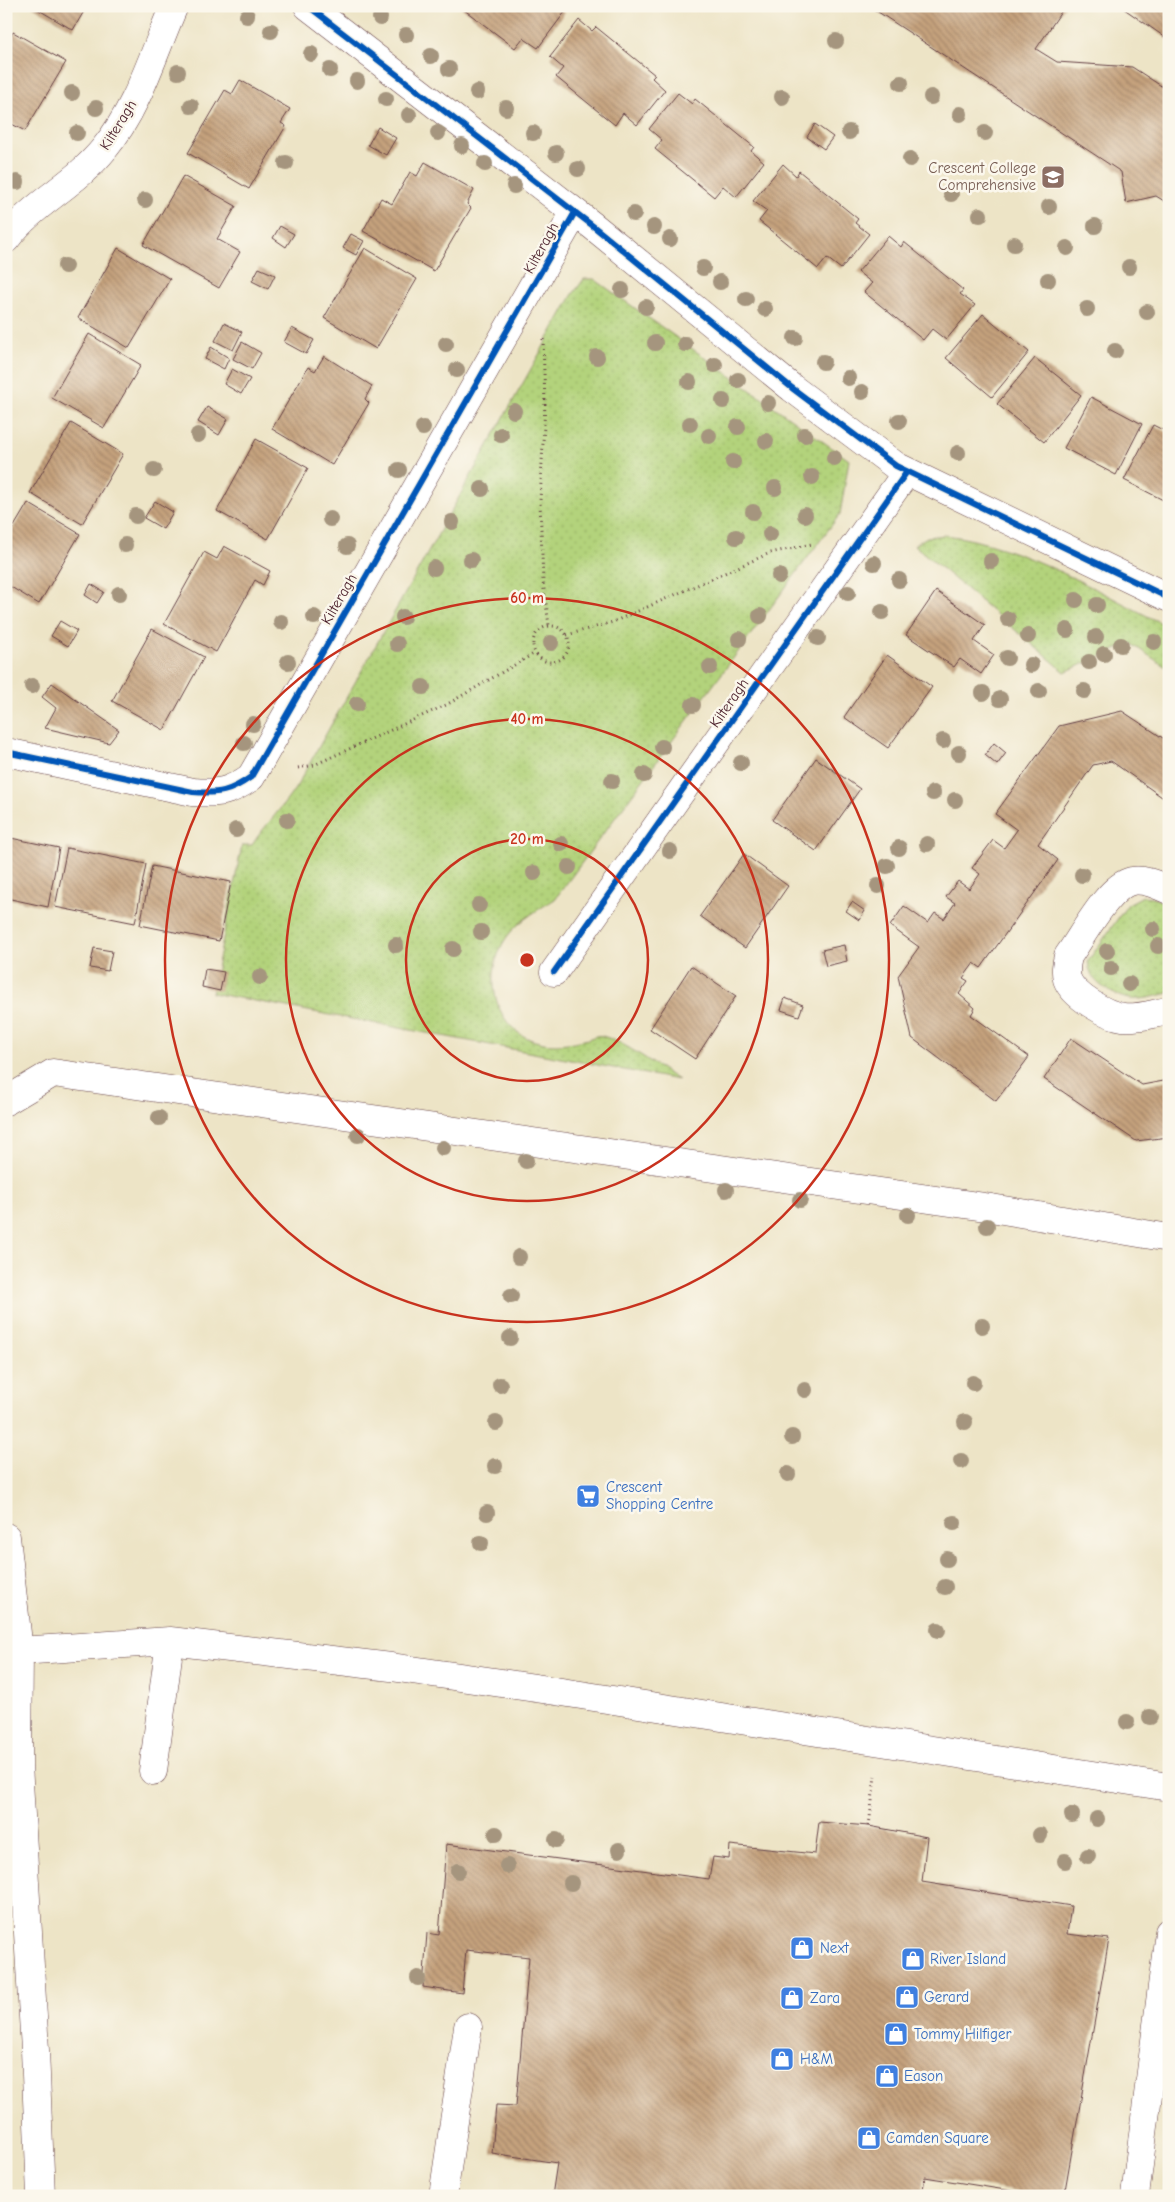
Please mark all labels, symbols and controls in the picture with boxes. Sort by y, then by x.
street label: Kilteragh [96,97,140,153]
place label: Crescent College Comprehensive [928,159,1036,194]
school or university icon: Crescent College Comprehensive [1040,164,1066,190]
street label: Kilteragh [520,219,562,277]
street label: Kilteragh [317,570,361,628]
text: 60 m [510,589,544,607]
street label: Kilteragh [706,675,752,731]
text: 40 m [511,710,544,728]
text: 20 m [510,830,544,848]
centre of rings [518,951,536,969]
place label: Crescent Shopping Centre [606,1478,714,1513]
supermarket icon: Crescent Shopping Centre [575,1483,601,1509]
shop icon: Next [789,1935,815,1961]
place label: Next [820,1939,849,1957]
shop icon: River Island [900,1946,926,1972]
place label: River Island [930,1950,1006,1968]
shop icon: Gerard [894,1984,920,2010]
shop icon: Zara [779,1985,805,2011]
place label: Gerard [924,1988,969,2006]
place label: Zara [810,1989,840,2007]
shop icon: Tommy Hilfiger [883,2021,909,2047]
place label: Tommy Hilfiger [914,2025,1011,2043]
shop icon: H&M [769,2046,795,2072]
place label: H&M [800,2050,833,2068]
shop icon: Eason [874,2063,900,2089]
place label: Eason [904,2067,943,2085]
shop icon: Camden Square [856,2125,882,2151]
place label: Camden Square [886,2129,989,2147]

